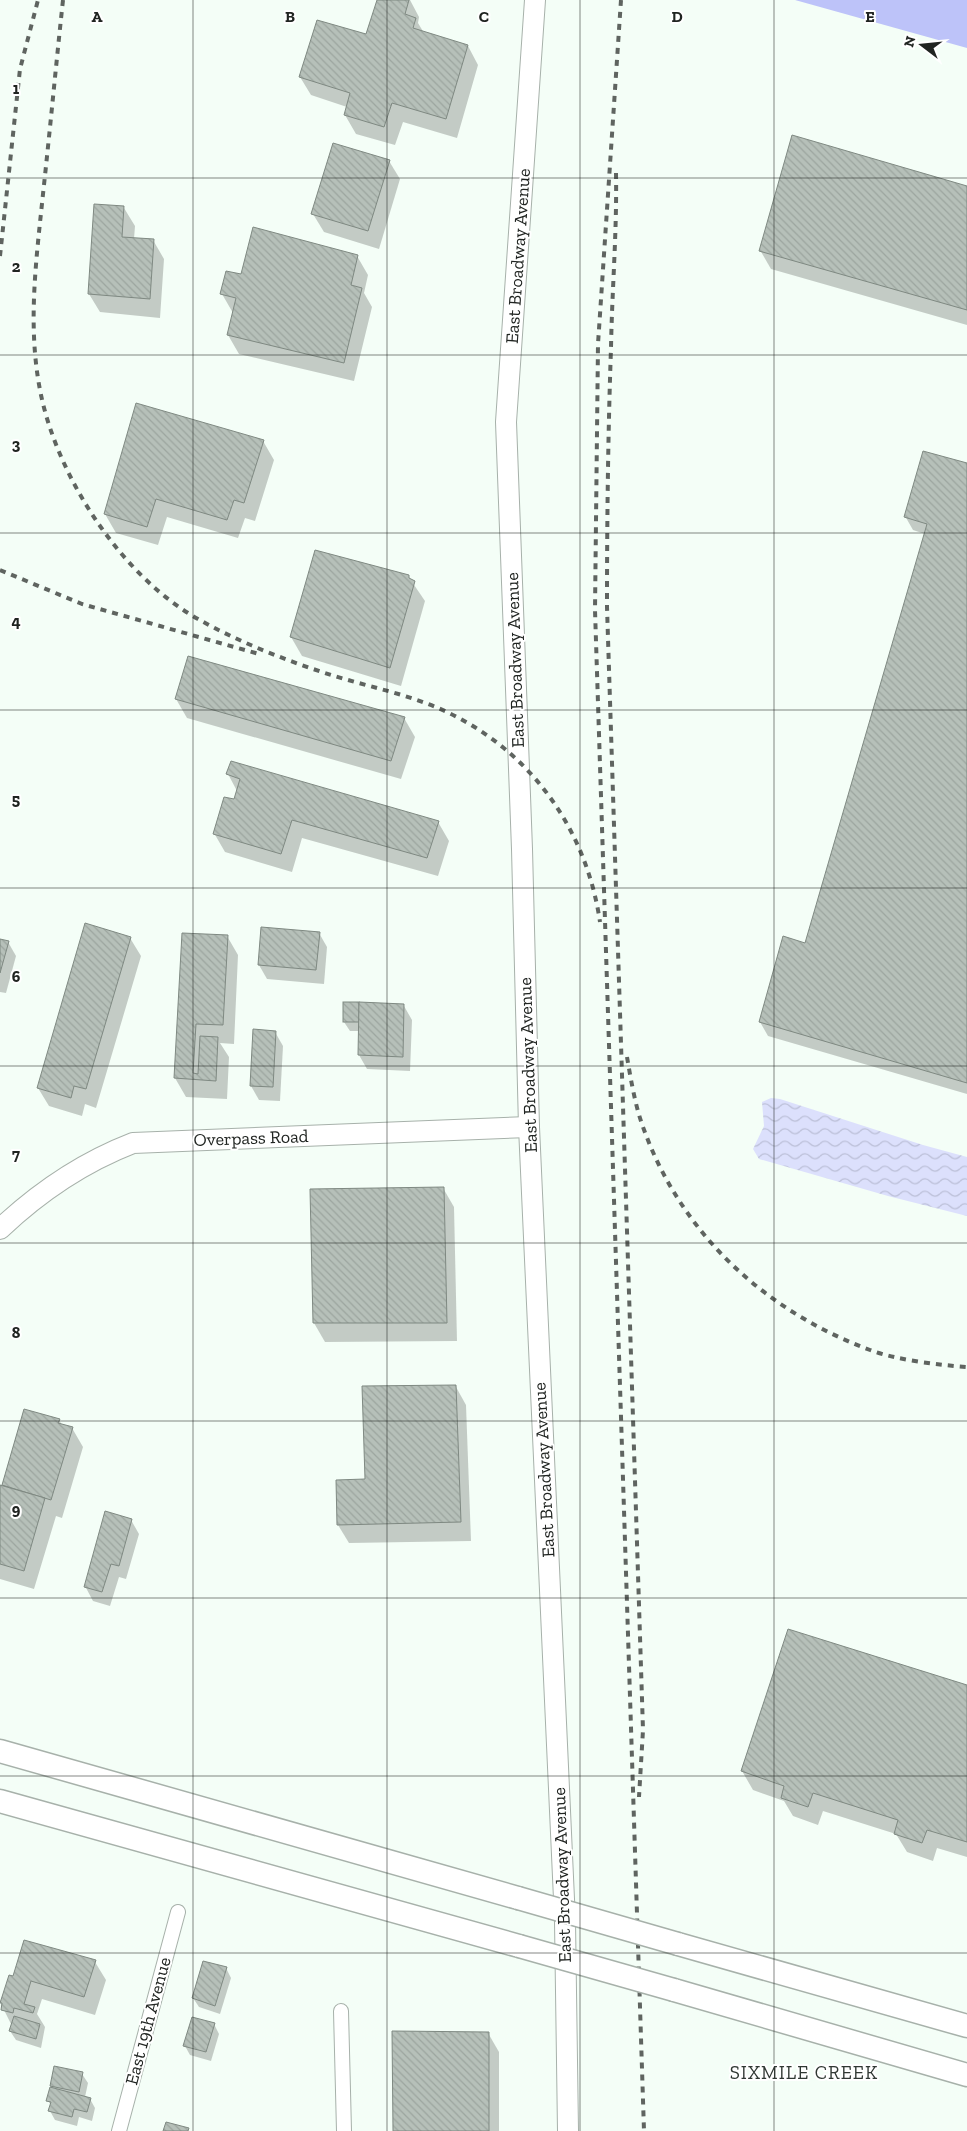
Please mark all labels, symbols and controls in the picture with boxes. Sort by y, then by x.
text: A [92,7,103,26]
text: B [285,7,295,26]
text: C [479,7,489,26]
text: D [671,7,683,26]
text: E [865,7,875,26]
north arrow [897,20,947,70]
text: N [900,34,920,49]
text: 1 [13,79,20,98]
street label: East Broadway Avenue [501,168,535,344]
text: 2 [12,257,21,276]
text: 3 [12,435,21,454]
street label: East Broadway Avenue [501,572,529,748]
text: 4 [11,612,21,631]
text: 5 [12,790,20,809]
text: 6 [12,967,21,986]
street label: East Broadway Avenue [514,977,542,1153]
street label: Overpass Road [193,1125,309,1151]
text: 7 [12,1145,20,1164]
text: 8 [12,1323,21,1342]
street label: East Broadway Avenue [528,1382,560,1558]
text: 9 [12,1500,21,1519]
street label: East Broadway Avenue [548,1787,576,1963]
street label: East 19th Avenue [120,1955,176,2087]
district label: SIXMILE CREEK [730,2061,878,2084]

